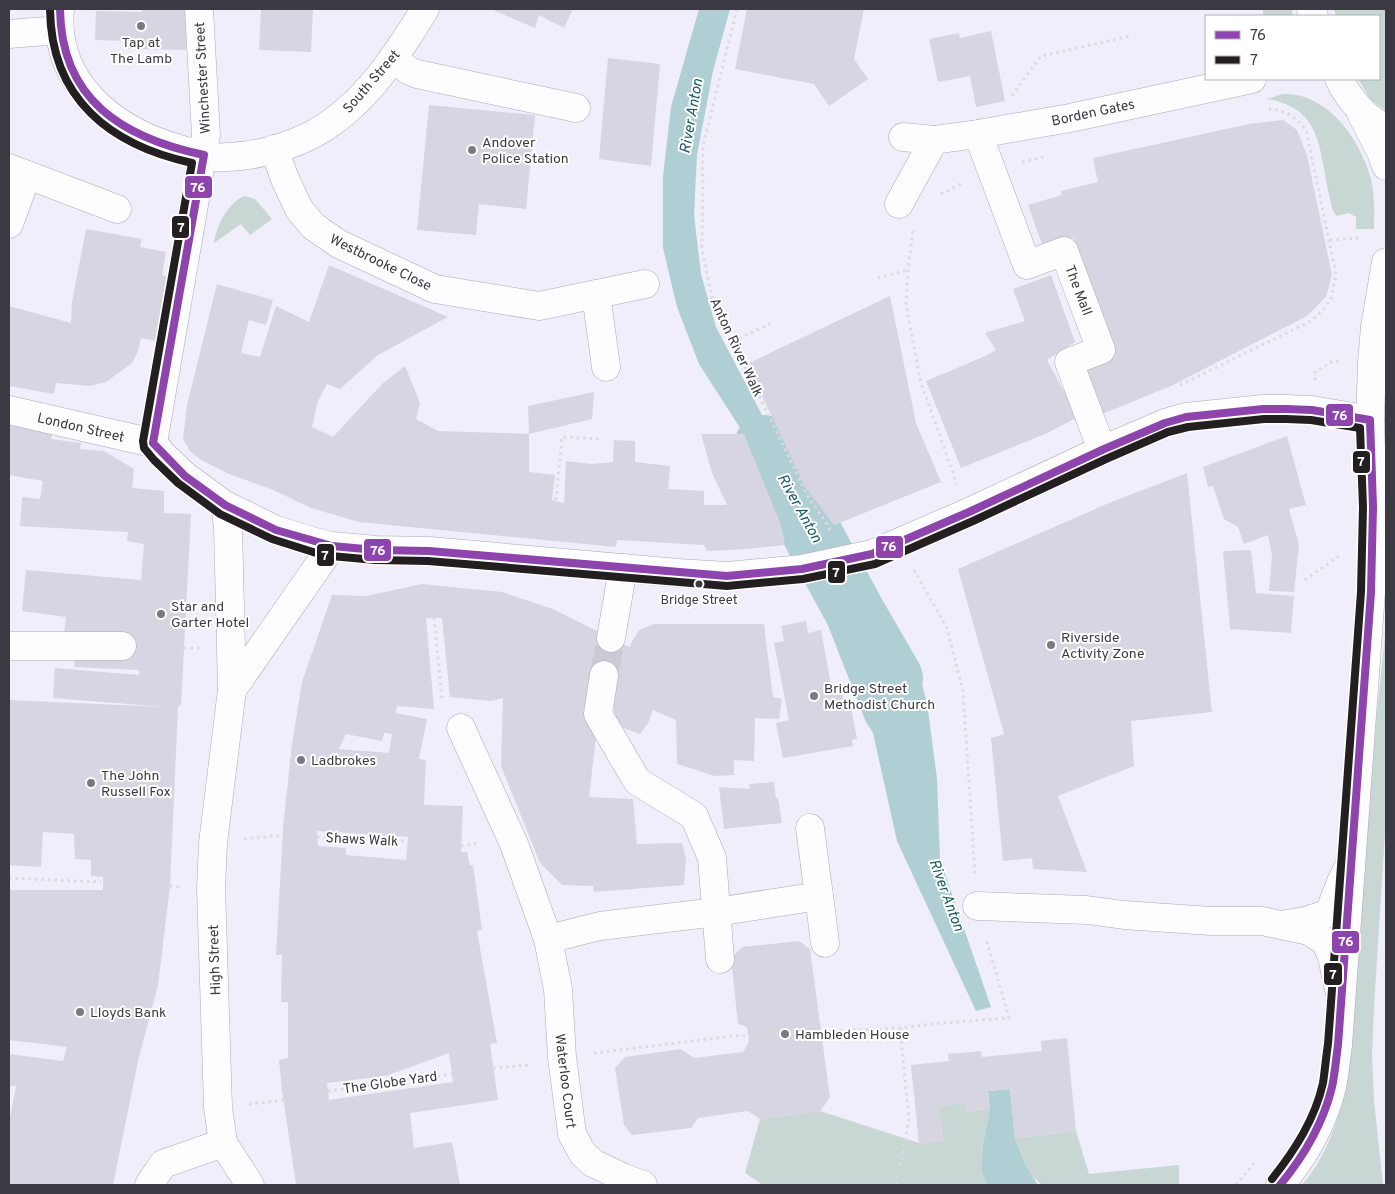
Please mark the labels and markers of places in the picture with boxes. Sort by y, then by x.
marker: Tap at The Lamb [135,20,147,32]
place label: Tap at The Lamb [110,35,172,68]
place label: Andover Police Station [482,135,569,168]
marker: Andover Police Station [466,144,478,156]
marker: Bridge Street [694,579,704,589]
place label: Bridge Street [660,593,738,609]
place label: Star and Garter Hotel [171,599,249,632]
marker: Star and Garter Hotel [155,608,167,620]
place label: Riverside Activity Zone [1061,630,1144,663]
marker: Riverside Activity Zone [1045,639,1057,651]
place label: Bridge Street Methodist Church [824,681,935,714]
marker: Bridge Street Methodist Church [808,690,820,702]
place label: Ladbrokes [311,753,376,770]
marker: Ladbrokes [295,754,307,766]
place label: The John Russell Fox [101,768,171,801]
marker: The John Russell Fox [85,777,97,789]
place label: Lloyds Bank [90,1005,166,1022]
marker: Lloyds Bank [74,1006,86,1018]
place label: Hambleden House [795,1027,909,1044]
marker: Hambleden House [779,1028,791,1040]

